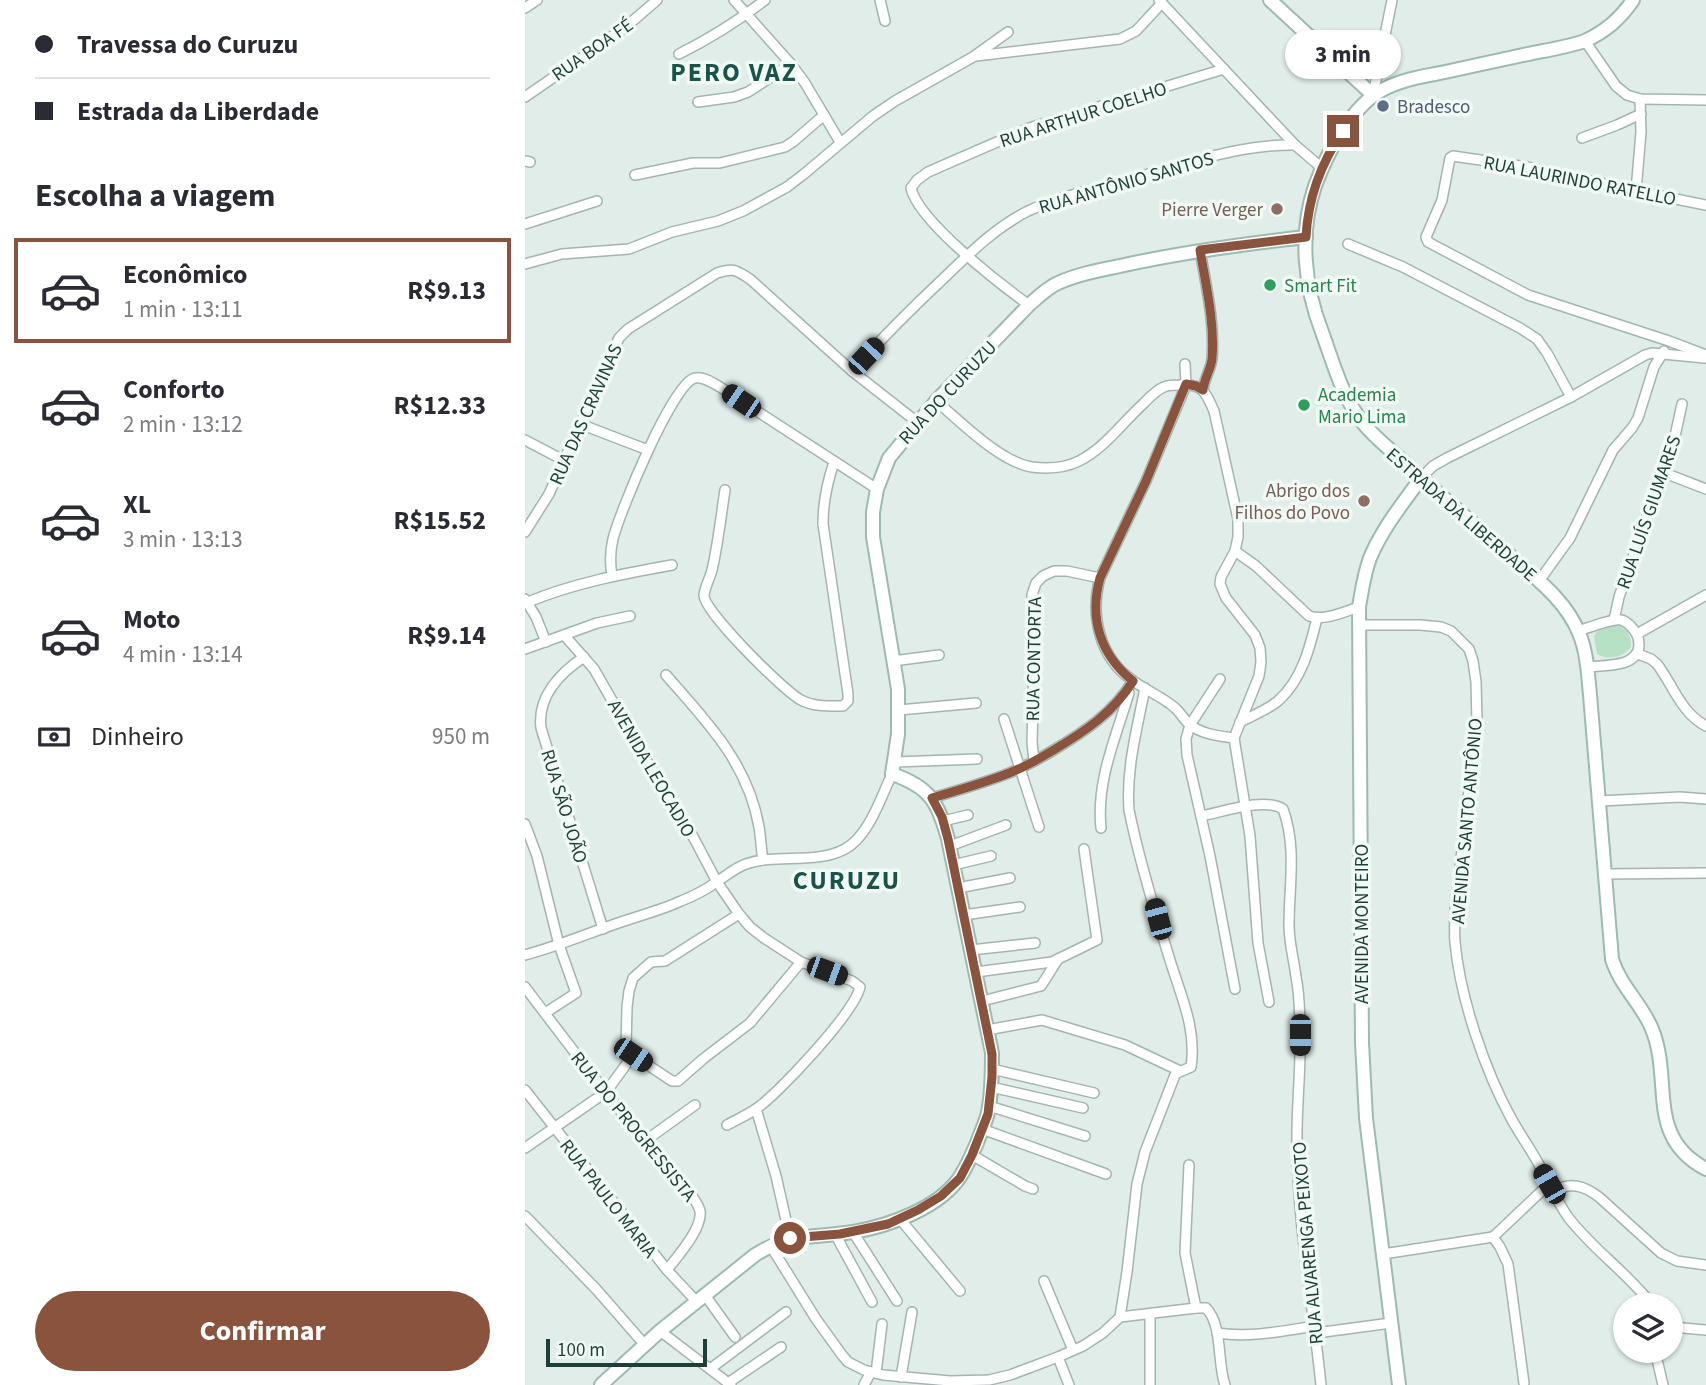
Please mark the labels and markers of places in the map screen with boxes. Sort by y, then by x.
place label: Bradesco [1397,94,1470,121]
marker: Bradesco [1375,98,1391,114]
place label: Pierre Verger [1161,197,1263,224]
marker: Pierre Verger [1269,201,1285,217]
place label: Smart Fit [1284,273,1357,300]
marker: Smart Fit [1262,277,1278,293]
place label: Academia Mario Lima [1318,382,1406,431]
marker: Academia Mario Lima [1296,397,1312,413]
place label: Abrigo dos Filhos do Povo [1234,478,1350,527]
marker: Abrigo dos Filhos do Povo [1356,493,1372,509]

